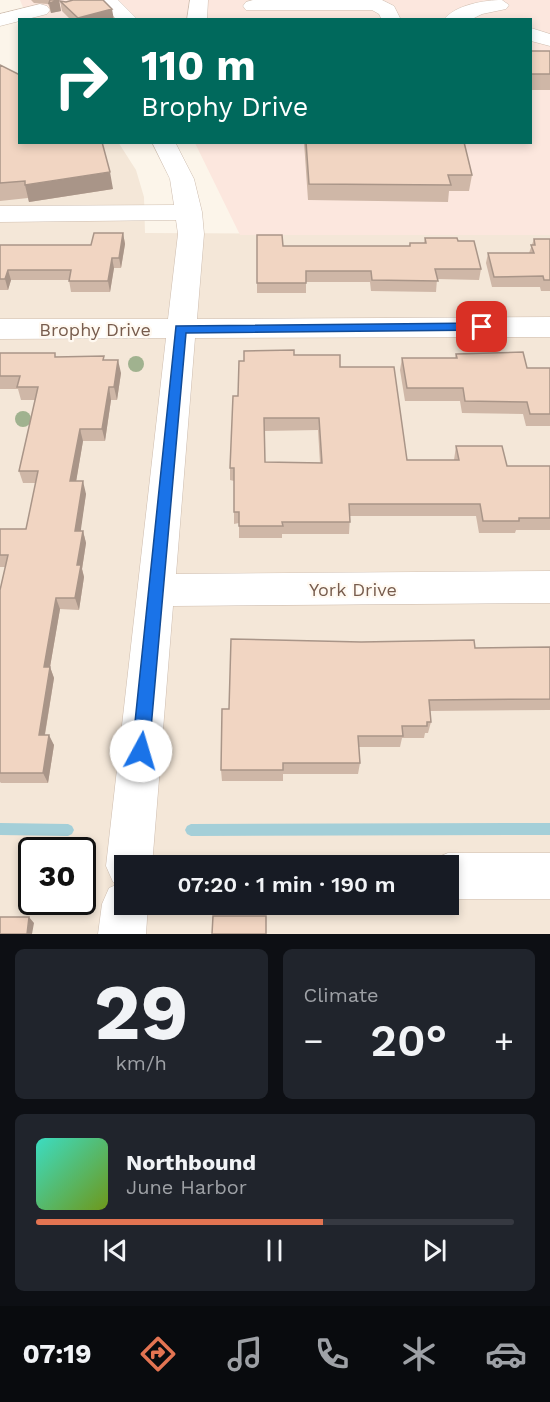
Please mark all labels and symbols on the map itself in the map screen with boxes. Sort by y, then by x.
pin [456,301,507,352]
street label: Brophy Drive [39,319,151,340]
street label: York Drive [309,579,397,600]
position arrow [109,719,173,783]
speed limit sign: 30 [18,837,96,915]

